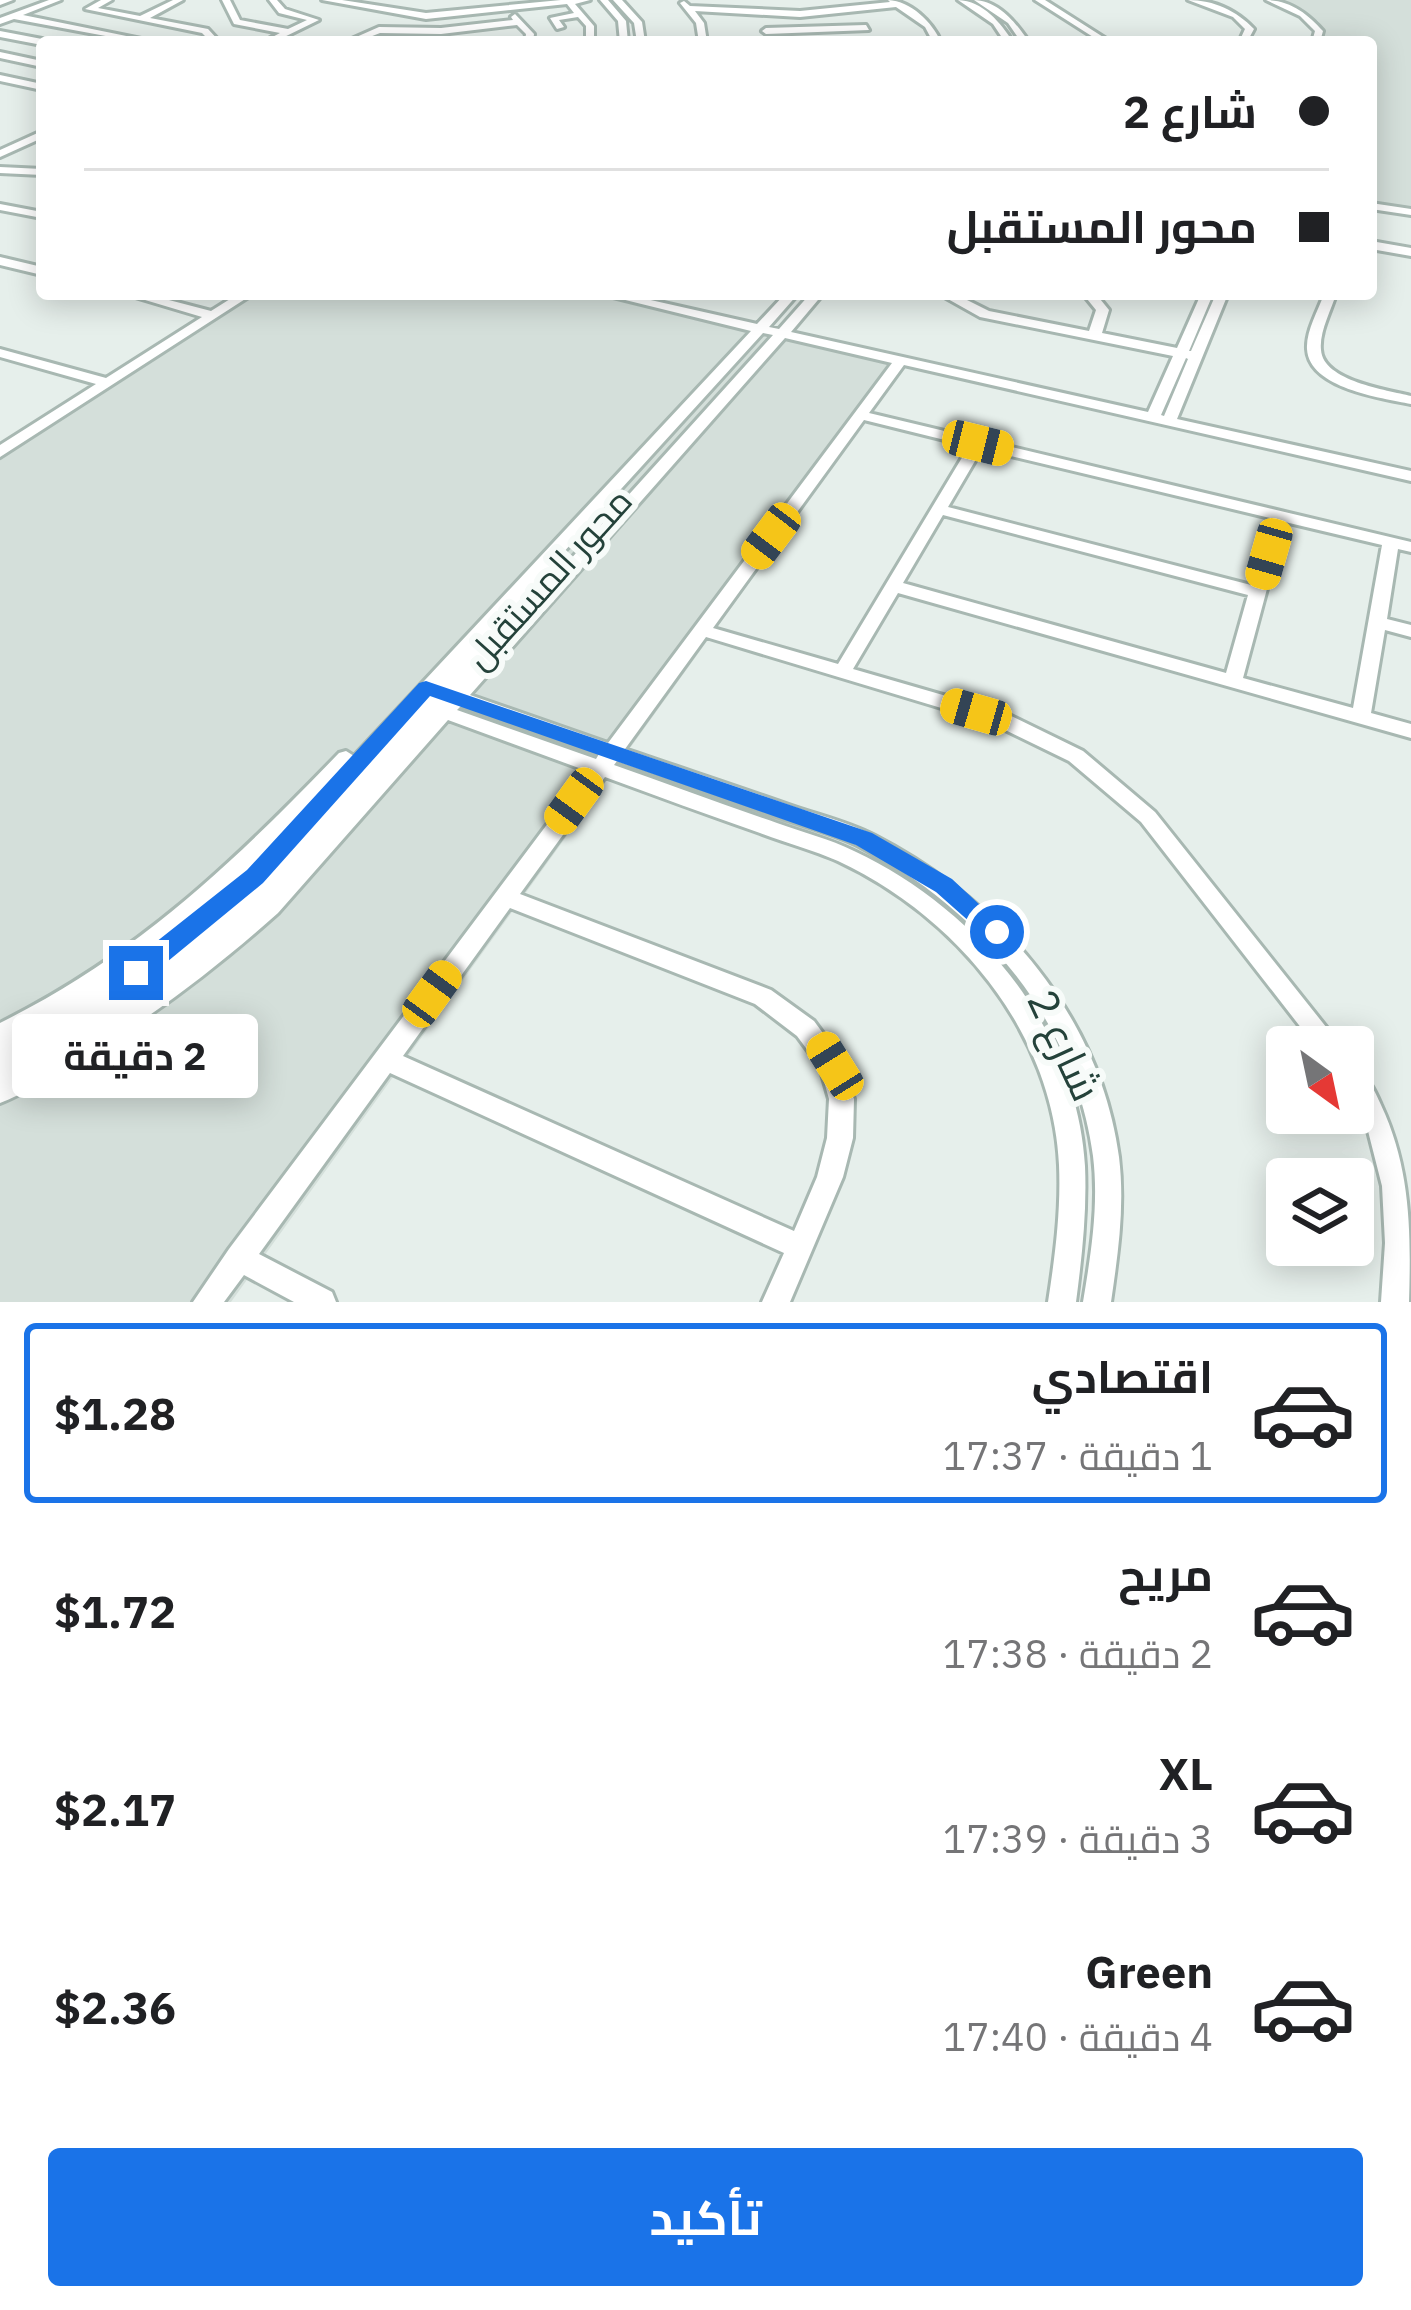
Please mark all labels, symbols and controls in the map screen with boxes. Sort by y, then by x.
text: شارع 2 [1123,82,1257,140]
text: محور المستقبل [947,197,1257,255]
car [939,417,1017,469]
street label: محور المستقبل [454,478,642,678]
car [735,496,807,576]
car [1242,514,1296,594]
car [936,685,1016,739]
car [538,761,610,841]
route start [970,905,1024,959]
route end [109,946,163,1000]
car [396,954,468,1034]
street label: شارع 2 [1015,981,1115,1110]
callout: 2 دقيقة [13,1015,259,1099]
car [801,1026,869,1106]
north arrow [1266,1026,1374,1134]
map controls [1266,1026,1374,1266]
text: 2 دقيقة [64,1030,206,1081]
button: layers [1266,1158,1374,1266]
text: اقتصادي [1032,1347,1213,1405]
icon: car [1249,1359,1357,1467]
text: $1.28 [54,1384,176,1442]
text: 1 دقيقة · 17:37 [943,1430,1213,1481]
text: مريح [1118,1545,1213,1603]
icon: car [1249,1557,1357,1665]
text: $1.72 [54,1582,176,1640]
text: 2 دقيقة · 17:38 [943,1628,1213,1679]
text: XL [1159,1744,1213,1802]
icon: car [1249,1755,1357,1863]
text: $2.17 [54,1780,176,1838]
text: 3 دقيقة · 17:39 [943,1813,1213,1864]
text: Green [1085,1942,1213,2000]
icon: car [1249,1953,1357,2061]
text: $2.36 [54,1978,176,2036]
text: 4 دقيقة · 17:40 [943,2011,1213,2062]
button: تأكيد [48,2148,1363,2286]

